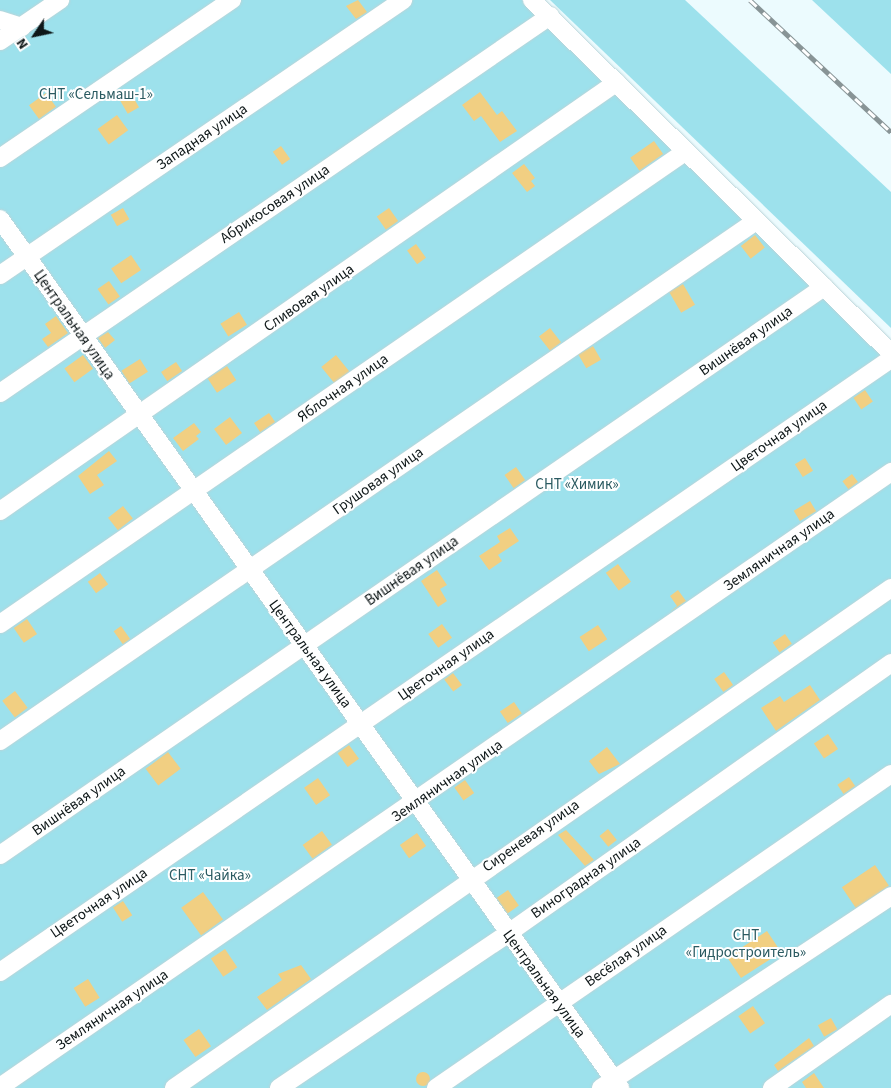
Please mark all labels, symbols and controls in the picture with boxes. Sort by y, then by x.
north arrow [10,10,60,60]
text: N [12,34,33,53]
park label: СНТ «Сельмаш-1» [39,86,153,104]
street label: Западная улица [153,100,251,174]
street label: Абрикосовая улица [217,161,333,247]
street label: Сливовая улица [260,260,358,336]
street label: Центральная улица [29,267,119,383]
street label: Вишнёвая улица [696,302,796,380]
street label: Яблочная улица [294,350,392,426]
street label: Цветочная улица [727,396,831,476]
street label: Грушовая улица [329,443,427,519]
park label: СНТ «Химик» [535,476,619,494]
street label: Земляничная улица [720,505,838,595]
street label: Вишнёвая улица [362,532,462,610]
street label: Центральная улица [265,596,355,712]
street label: Цветочная улица [394,625,498,705]
street label: Земляничная улица [388,736,506,826]
street label: Вишнёвая улица [29,762,129,840]
street label: Сиреневая улица [479,796,583,876]
street label: Виноградная улица [528,833,644,923]
street label: Цветочная улица [47,864,151,942]
park label: СНТ «Чайка» [169,867,251,885]
street label: Весёлая улица [582,921,670,991]
street label: Центральная улица [499,926,589,1042]
park label: СНТ «Гидростроитель» [686,926,806,961]
street label: Земляничная улица [52,966,172,1054]

